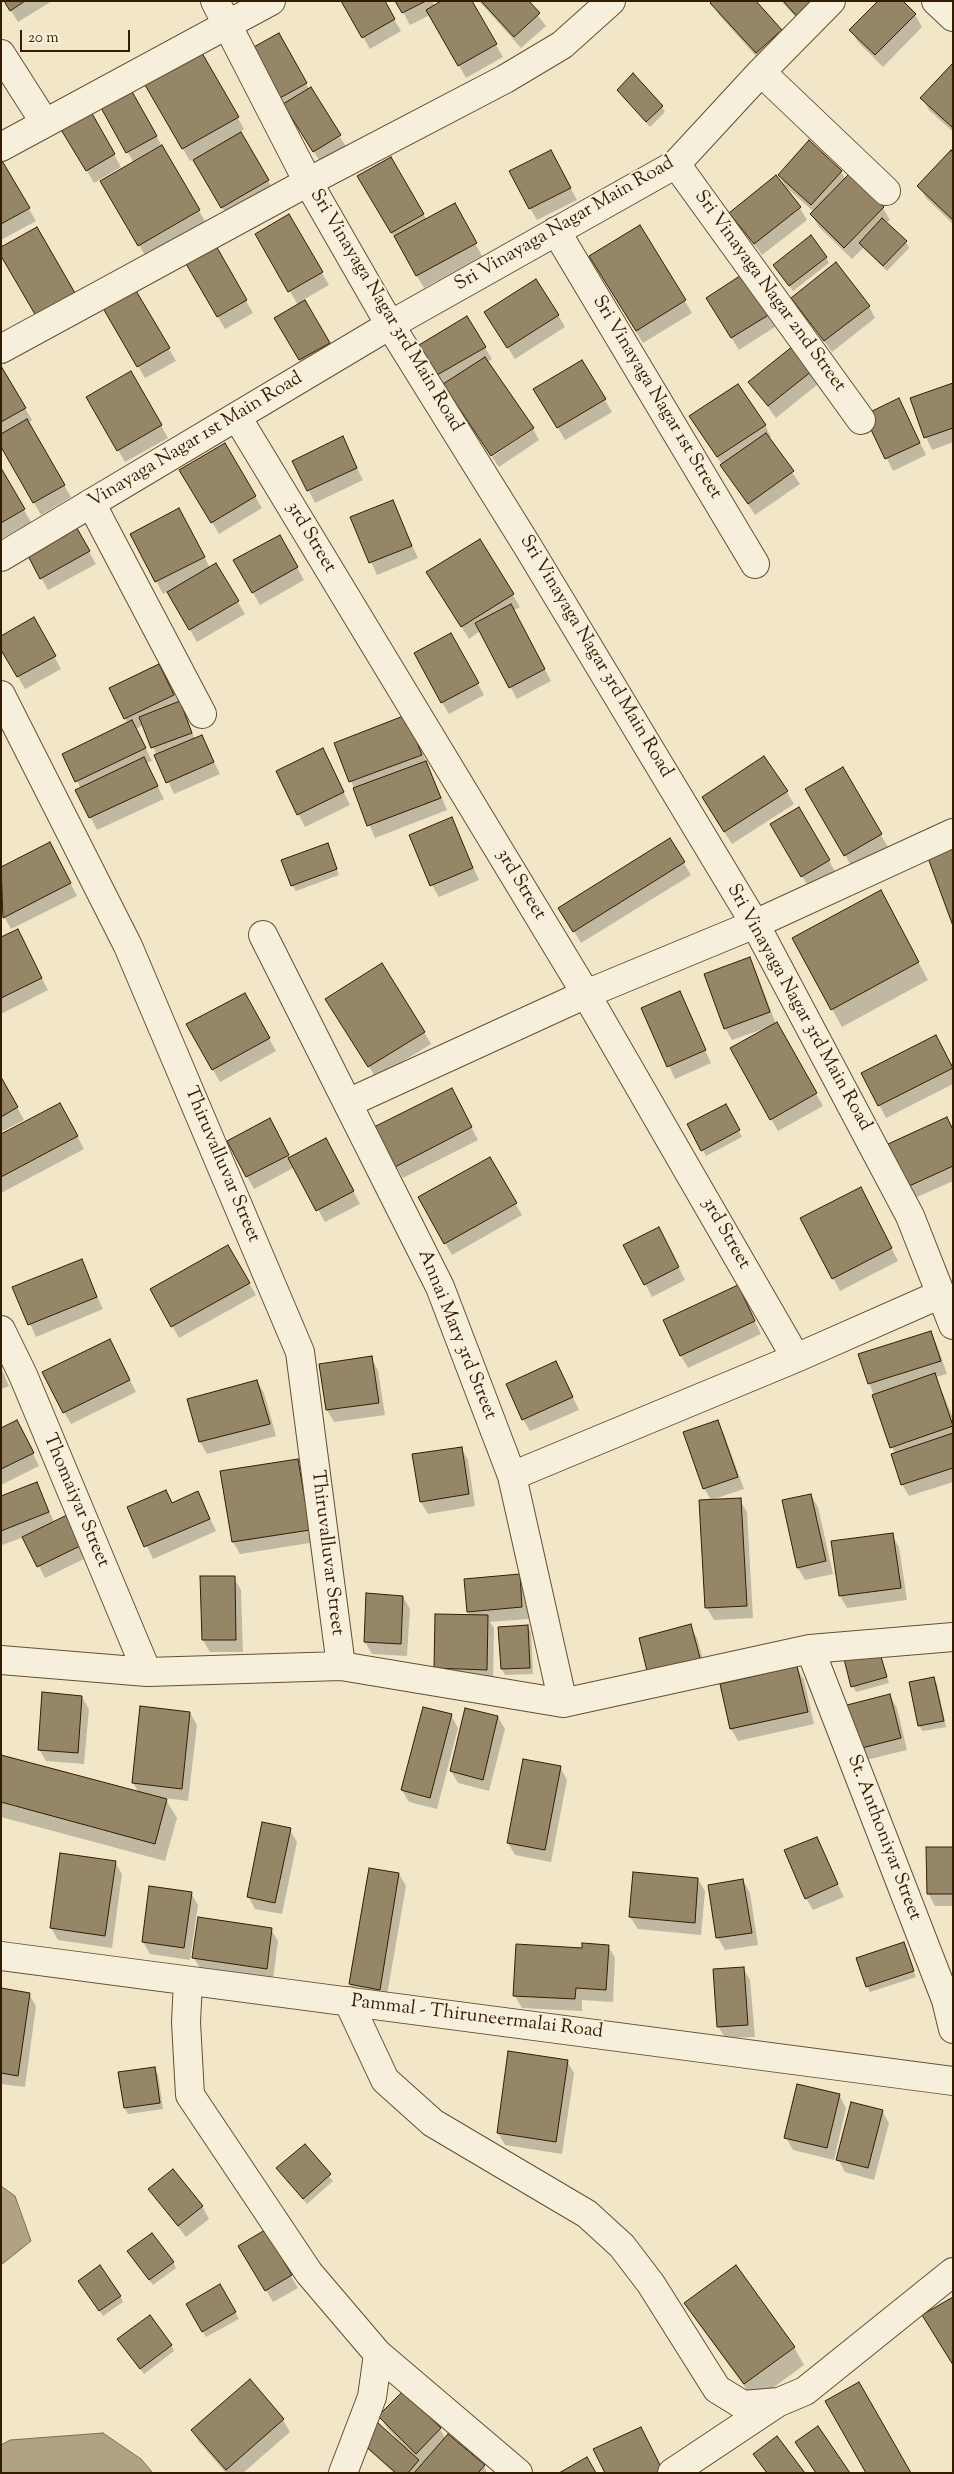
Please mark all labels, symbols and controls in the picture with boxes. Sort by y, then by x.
scale bar [22,20,132,52]
text: 20 m [28,28,59,49]
street label: Sri Vinayaga Nagar Main Road [451,153,679,297]
street label: Sri Vinayaga Nagar 3rd Main Road [303,186,467,436]
street label: Sri Vinayaga Nagar 2nd Street [688,187,850,397]
street label: Sri Vinayaga Nagar 1st Street [586,292,726,504]
street label: Vinayaga Nagar 1st Main Road [85,368,307,514]
street label: 3rd Street [280,498,340,578]
street label: Sri Vinayaga Nagar 3rd Main Road [513,532,677,782]
street label: 3rd Street [490,845,550,925]
street label: Sri Vinayaga Nagar 3rd Main Road [720,881,876,1135]
street label: Thiruvalluvar Street [178,1084,264,1246]
street label: 3rd Street [696,1194,754,1274]
street label: Annai Mary 3rd Street [412,1247,500,1423]
street label: Thomaiyar Street [37,1431,113,1571]
street label: Thiruvalluvar Street [305,1469,347,1637]
street label: St. Anthoniyar Street [841,1752,925,1924]
street label: Pammal - Thiruneermalai Road [350,1991,604,2045]

